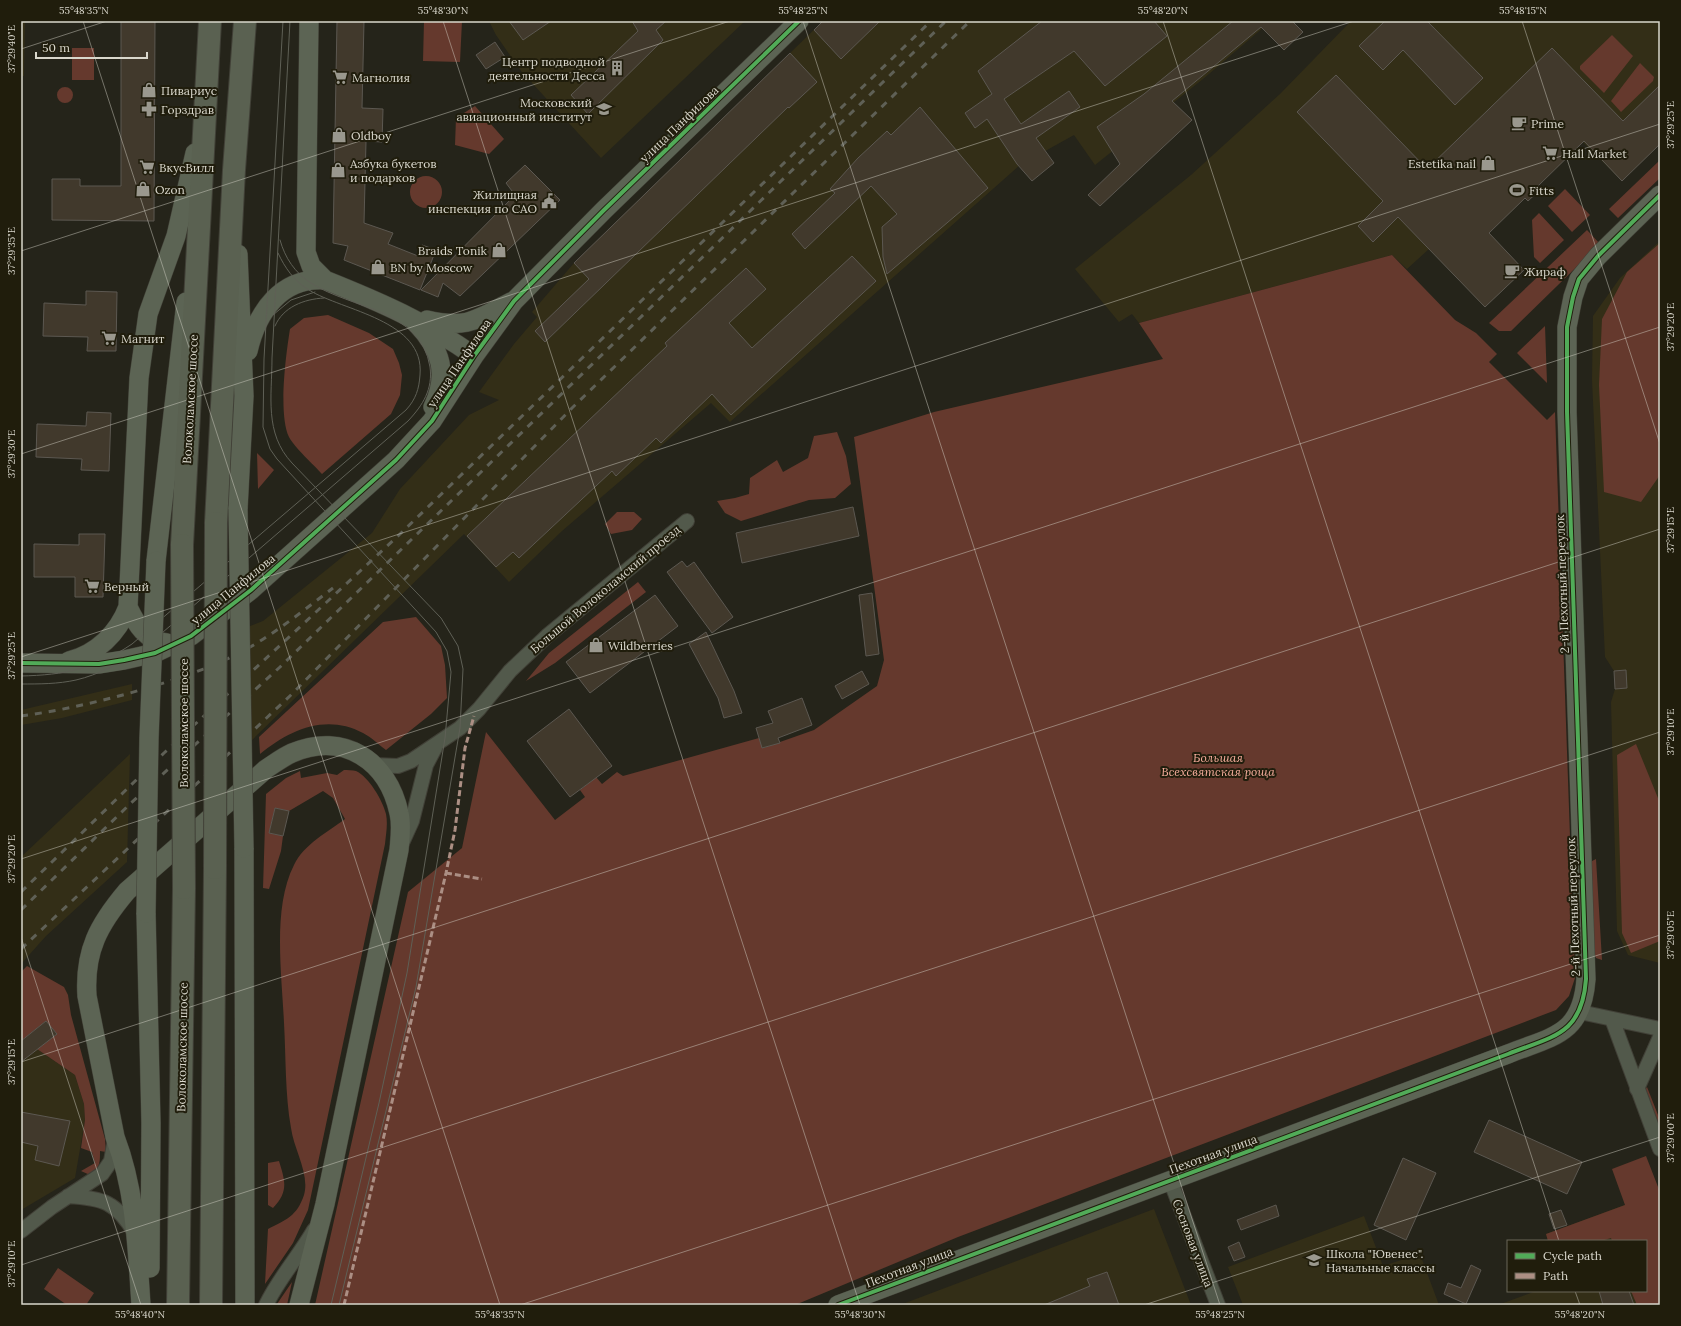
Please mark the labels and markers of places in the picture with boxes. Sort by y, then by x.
place label: Центр подводной деятельности Десса [488,54,605,83]
building icon: Центр подводной деятельности Десса [608,59,626,77]
supermarket icon: Магнолия [331,68,349,86]
place label: Магнолия [352,70,410,85]
shop icon: Пивариус [140,81,158,99]
place label: Пивариус [161,83,217,98]
place label: Московский авиационный институт [456,95,592,124]
pharmacy icon: Горздрав [140,100,158,118]
school or university icon: Московский авиационный институт [595,100,613,118]
place label: Горздрав [161,102,214,117]
cafe icon: Prime [1510,114,1528,132]
place label: Prime [1531,116,1565,131]
shop icon: Oldboy [330,126,348,144]
place label: Oldboy [351,128,392,143]
supermarket icon: Hall Market [1541,144,1559,162]
place label: Hall Market [1562,146,1627,161]
shop icon: Estetika nail [1479,154,1497,172]
place label: Азбука букетов и подарков [349,156,436,185]
place label: Estetika nail [1408,156,1476,171]
supermarket icon: ВкусВилл [138,158,156,176]
place label: ВкусВилл [159,160,214,175]
shop icon: Азбука букетов и подарков [329,161,347,179]
shop icon: Ozon [134,180,152,198]
sports icon: Fitts [1508,181,1526,199]
place label: Ozon [155,182,185,197]
place label: Fitts [1529,183,1554,198]
place label: Жилищная инспекция по САО [428,187,537,216]
public building icon: Жилищная инспекция по САО [540,192,558,210]
shop icon: Braids Tonik [490,241,508,259]
place label: Braids Tonik [418,243,488,258]
shop icon: BN by Moscow [369,258,387,276]
place label: BN by Moscow [390,260,473,275]
cafe icon: Жираф [1503,262,1521,280]
place label: Жираф [1524,264,1566,279]
supermarket icon: Магнит [100,329,118,347]
place label: Магнит [121,331,164,346]
supermarket icon: Верный [83,577,101,595]
place label: Верный [104,579,149,594]
shop icon: Wildberries [587,636,605,654]
place label: Wildberries [608,638,673,653]
place label: Школа "Ювенес". Начальные классы [1326,1246,1435,1275]
school or university icon: Школа "Ювенес". Начальные классы [1305,1251,1323,1269]

